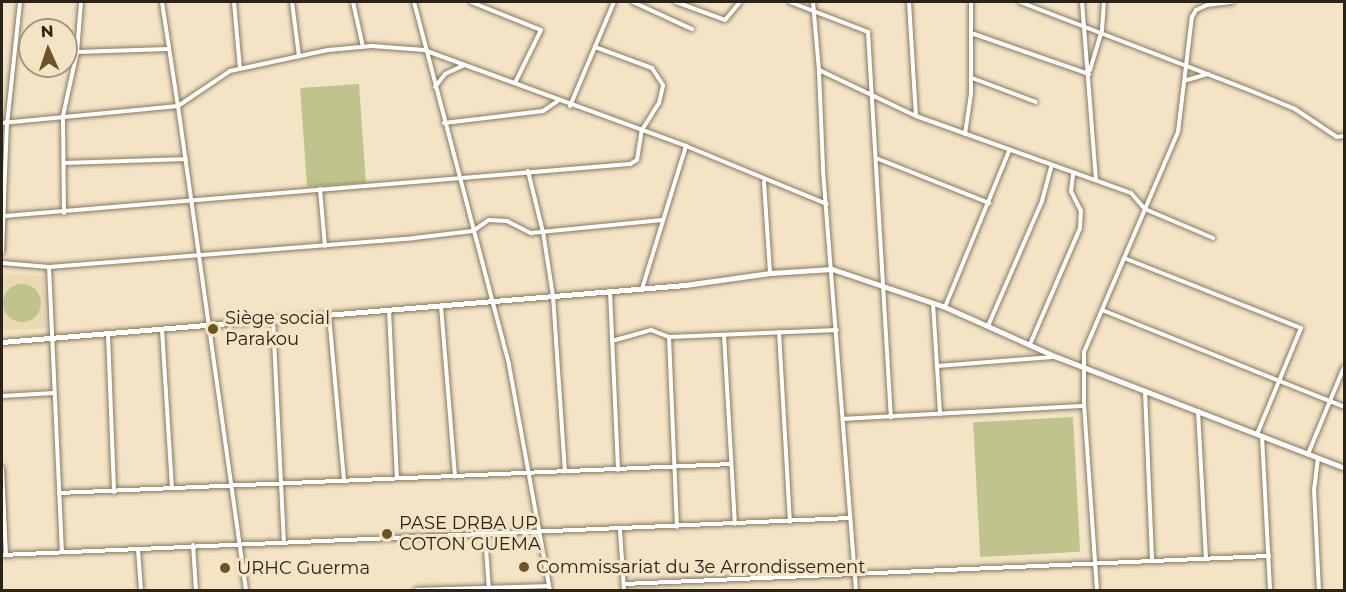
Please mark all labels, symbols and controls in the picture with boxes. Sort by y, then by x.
north arrow [18,18,78,78]
text: N [40,22,54,41]
place label: Siège social Parakou [225,308,330,350]
marker: Siège social Parakou [206,322,220,336]
place label: PASE DRBA UP COTON GUEMA [399,513,541,556]
marker: PASE DRBA UP COTON GUEMA [380,527,394,541]
place label: Commissariat du 3e Arrondissement [536,556,866,578]
place label: URHC Guerma [237,557,370,579]
marker: Commissariat du 3e Arrondissement [517,560,531,574]
marker: URHC Guerma [218,561,232,575]

